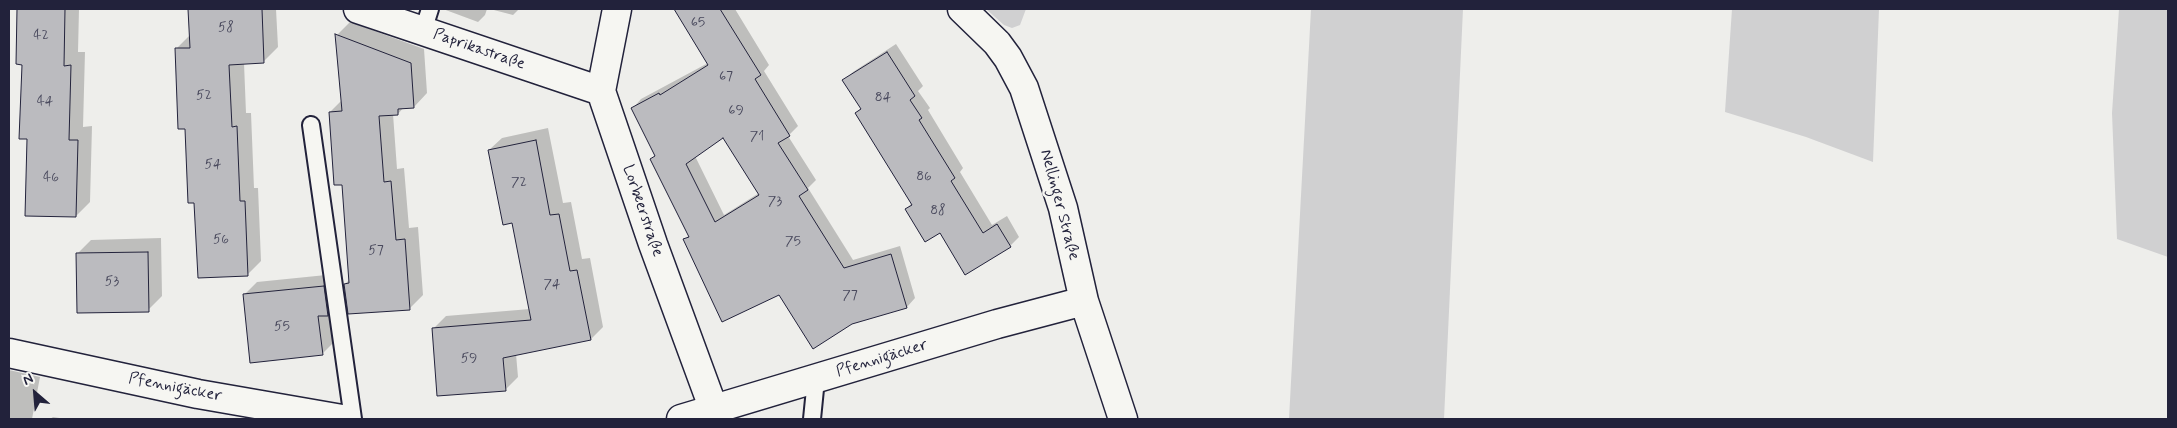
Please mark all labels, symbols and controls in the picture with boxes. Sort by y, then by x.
house number: 65 [691,15,705,31]
house number: 58 [218,20,234,36]
street label: Paprikastraße [431,25,527,75]
house number: 42 [33,28,49,44]
house number: 67 [719,69,733,85]
house number: 52 [196,88,212,104]
house number: 84 [875,90,891,106]
house number: 44 [37,94,53,110]
house number: 69 [728,103,744,119]
house number: 71 [750,129,764,145]
street label: Nellinger Straße [1035,148,1083,262]
house number: 54 [205,157,221,173]
street label: Lorbeerstraße [617,162,667,260]
house number: 86 [916,169,932,185]
house number: 46 [43,170,59,186]
house number: 72 [511,175,527,191]
house number: 73 [768,194,782,210]
house number: 88 [930,203,946,219]
house number: 56 [213,232,229,248]
house number: 75 [785,234,801,250]
house number: 57 [368,243,384,259]
house number: 53 [105,274,119,290]
house number: 74 [544,277,560,293]
house number: 77 [842,288,858,304]
house number: 55 [274,319,290,335]
street label: Pfennigäcker [834,336,930,382]
house number: 59 [461,351,477,367]
north arrow [10,368,60,418]
text: N [20,370,36,390]
street label: Pfennigäcker [127,370,223,406]

